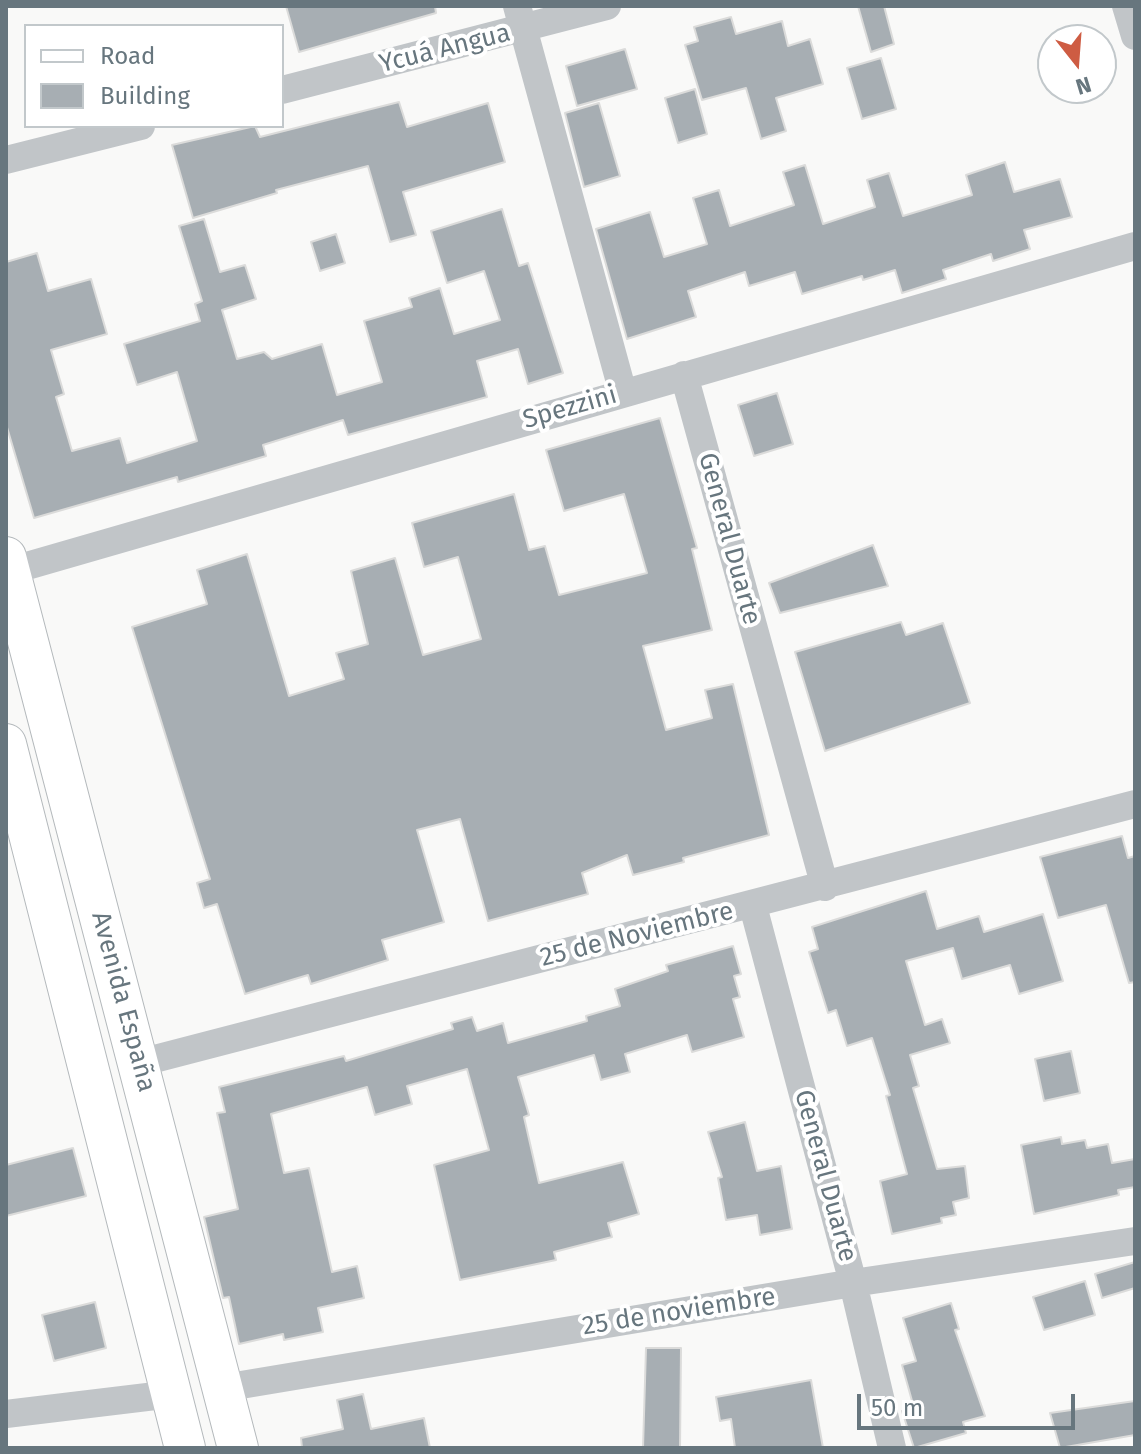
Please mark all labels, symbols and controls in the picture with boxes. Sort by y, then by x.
street label: Ycuá Angua [376,18,514,80]
legend [24,24,284,128]
north arrow [1037,24,1117,104]
text: Road [100,42,155,70]
text: N [1073,70,1095,101]
text: Building [100,82,190,110]
street label: Spezzini [519,380,621,436]
street label: General Duarte [691,450,767,628]
street label: 25 de Noviembre [537,896,737,974]
street label: Avenida España [84,908,162,1096]
street label: General Duarte [787,1087,863,1265]
street label: 25 de noviembre [580,1281,778,1343]
scale bar [861,1378,1079,1428]
text: 50 m [871,1394,923,1422]

